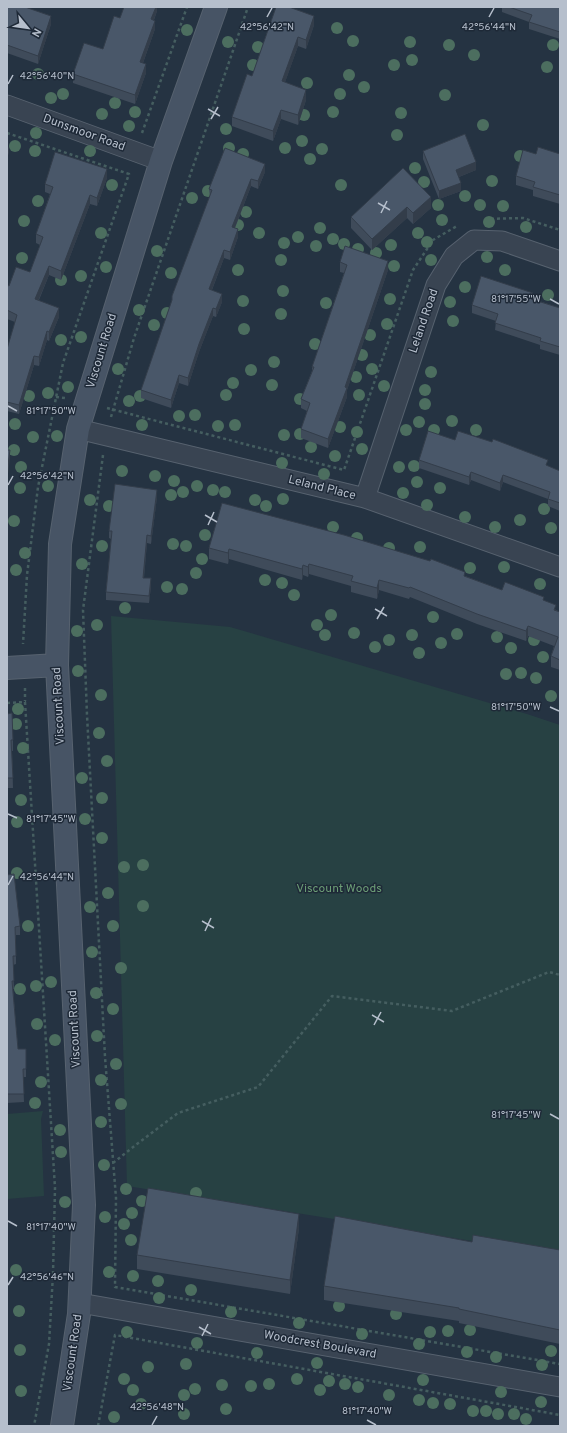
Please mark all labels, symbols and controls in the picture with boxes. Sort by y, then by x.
north arrow [8,8,48,48]
text: 42°56'42"N [240,21,294,34]
text: 42°56'44"N [462,21,516,34]
text: N [28,26,44,39]
text: 42°56'40"N [20,70,74,83]
street label: Dunsmoor Road [41,111,127,155]
street label: Leland Road [406,287,442,355]
text: 81°17'55"W [491,293,541,306]
street label: Viscount Road [83,311,121,391]
text: 81°17'50"W [26,405,76,418]
text: 42°56'42"N [20,470,74,483]
street label: Leland Place [287,472,357,504]
street label: Viscount Road [49,667,69,745]
text: 81°17'50"W [491,701,541,714]
text: 81°17'45"W [26,813,76,826]
text: 42°56'44"N [20,871,74,884]
park label: Viscount Woods [296,881,382,897]
street label: Viscount Road [65,990,85,1068]
text: 81°17'45"W [491,1109,541,1122]
text: 81°17'40"W [26,1221,76,1234]
text: 42°56'46"N [20,1271,74,1284]
street label: Viscount Road [60,1313,86,1393]
street label: Woodcrest Boulevard [262,1327,378,1363]
text: 42°56'48"N [130,1401,184,1414]
text: 81°17'40"W [342,1405,392,1418]

